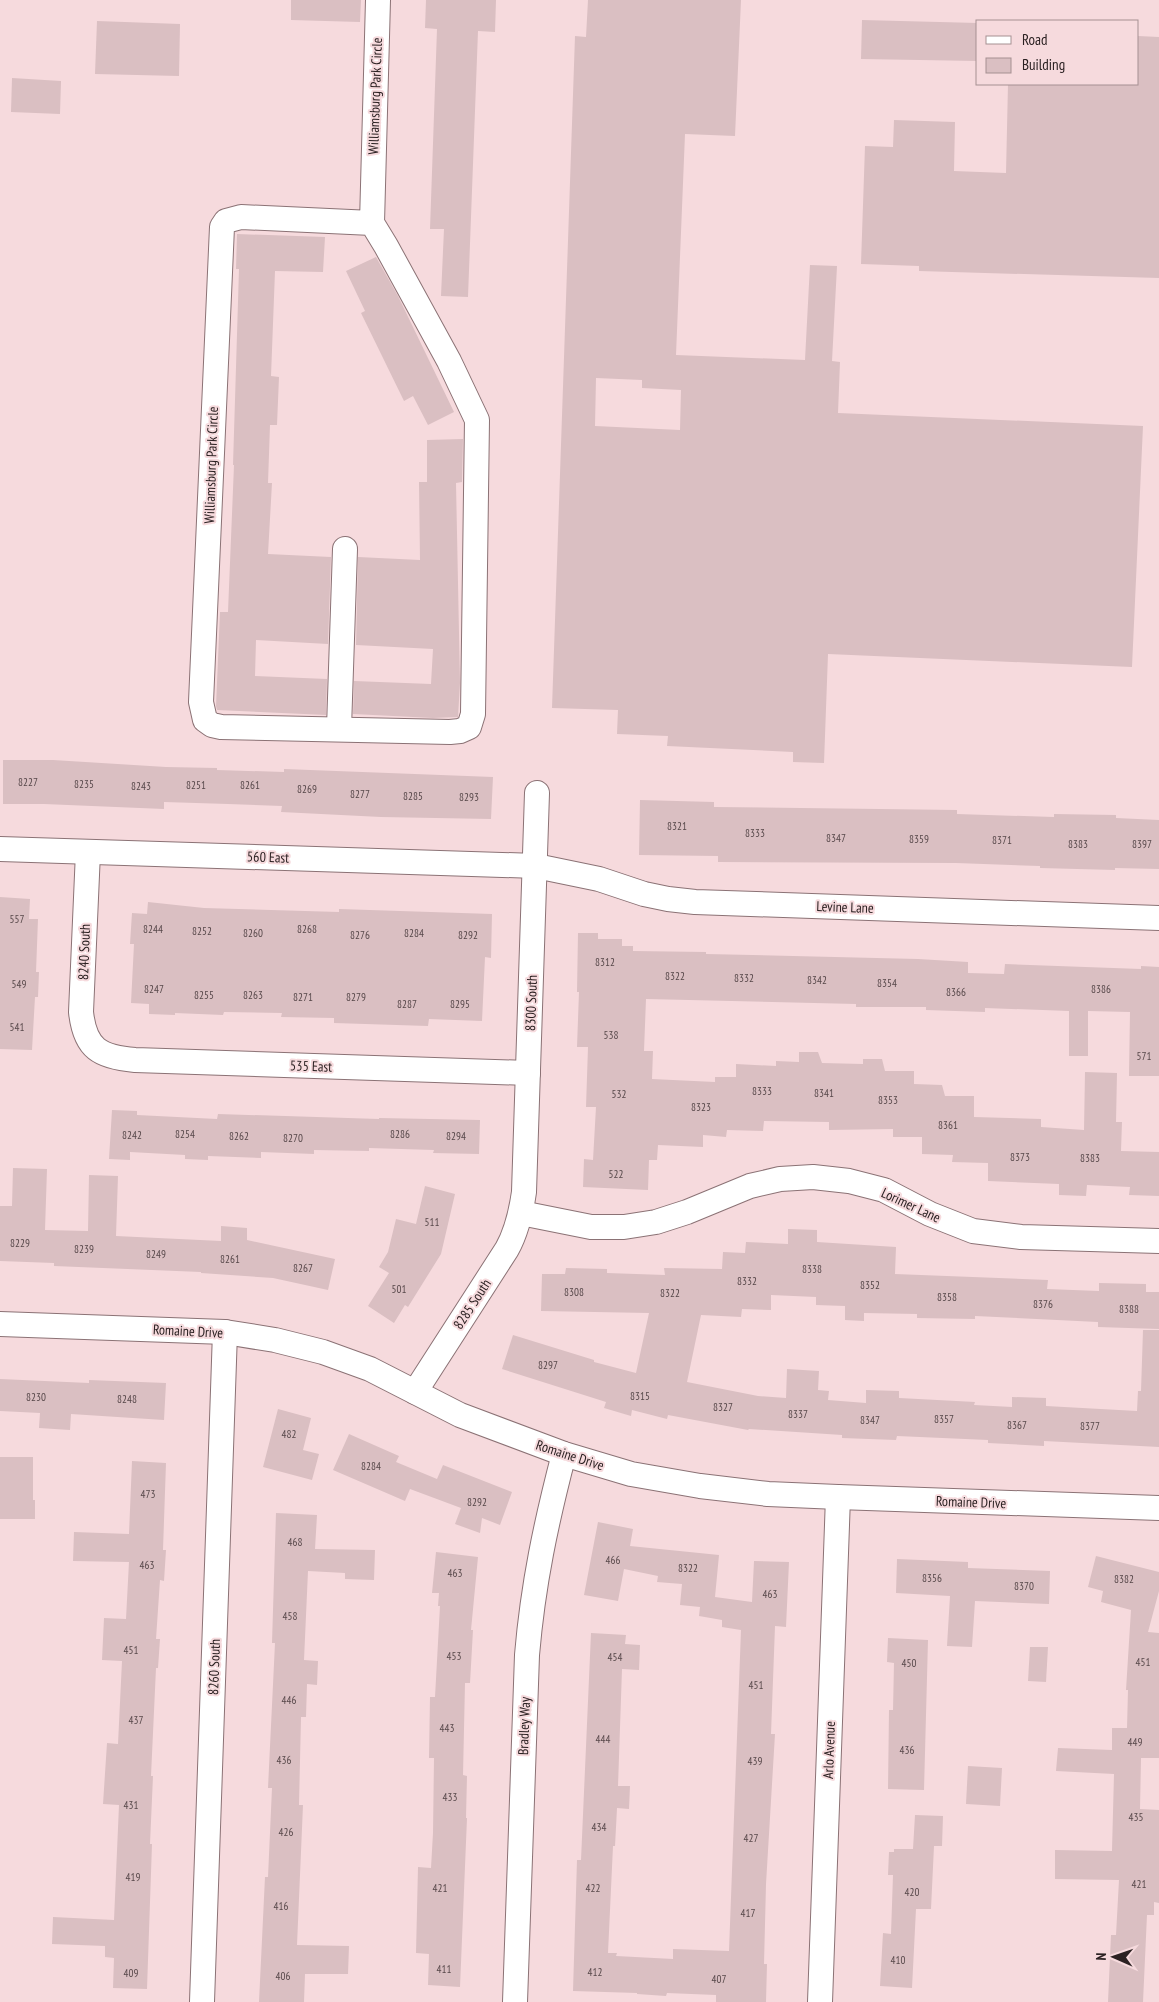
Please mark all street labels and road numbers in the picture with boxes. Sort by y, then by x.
street label: Williamsburg Park Circle [364,37,386,155]
street label: Williamsburg Park Circle [200,406,222,524]
street label: 560 East [247,847,289,867]
street label: Levine Lane [816,897,874,917]
street label: 8240 South [74,924,94,980]
street label: 8300 South [521,975,541,1031]
street label: 535 East [290,1056,332,1076]
street label: Lorimer Lane [879,1184,944,1227]
street label: 8285 South [449,1275,495,1333]
street label: Romaine Drive [152,1320,224,1342]
street label: Romaine Drive [534,1436,606,1474]
street label: Romaine Drive [936,1492,1007,1512]
street label: 8260 South [204,1639,224,1695]
street label: Bradley Way [514,1696,534,1755]
street label: Arlo Avenue [819,1721,839,1779]

